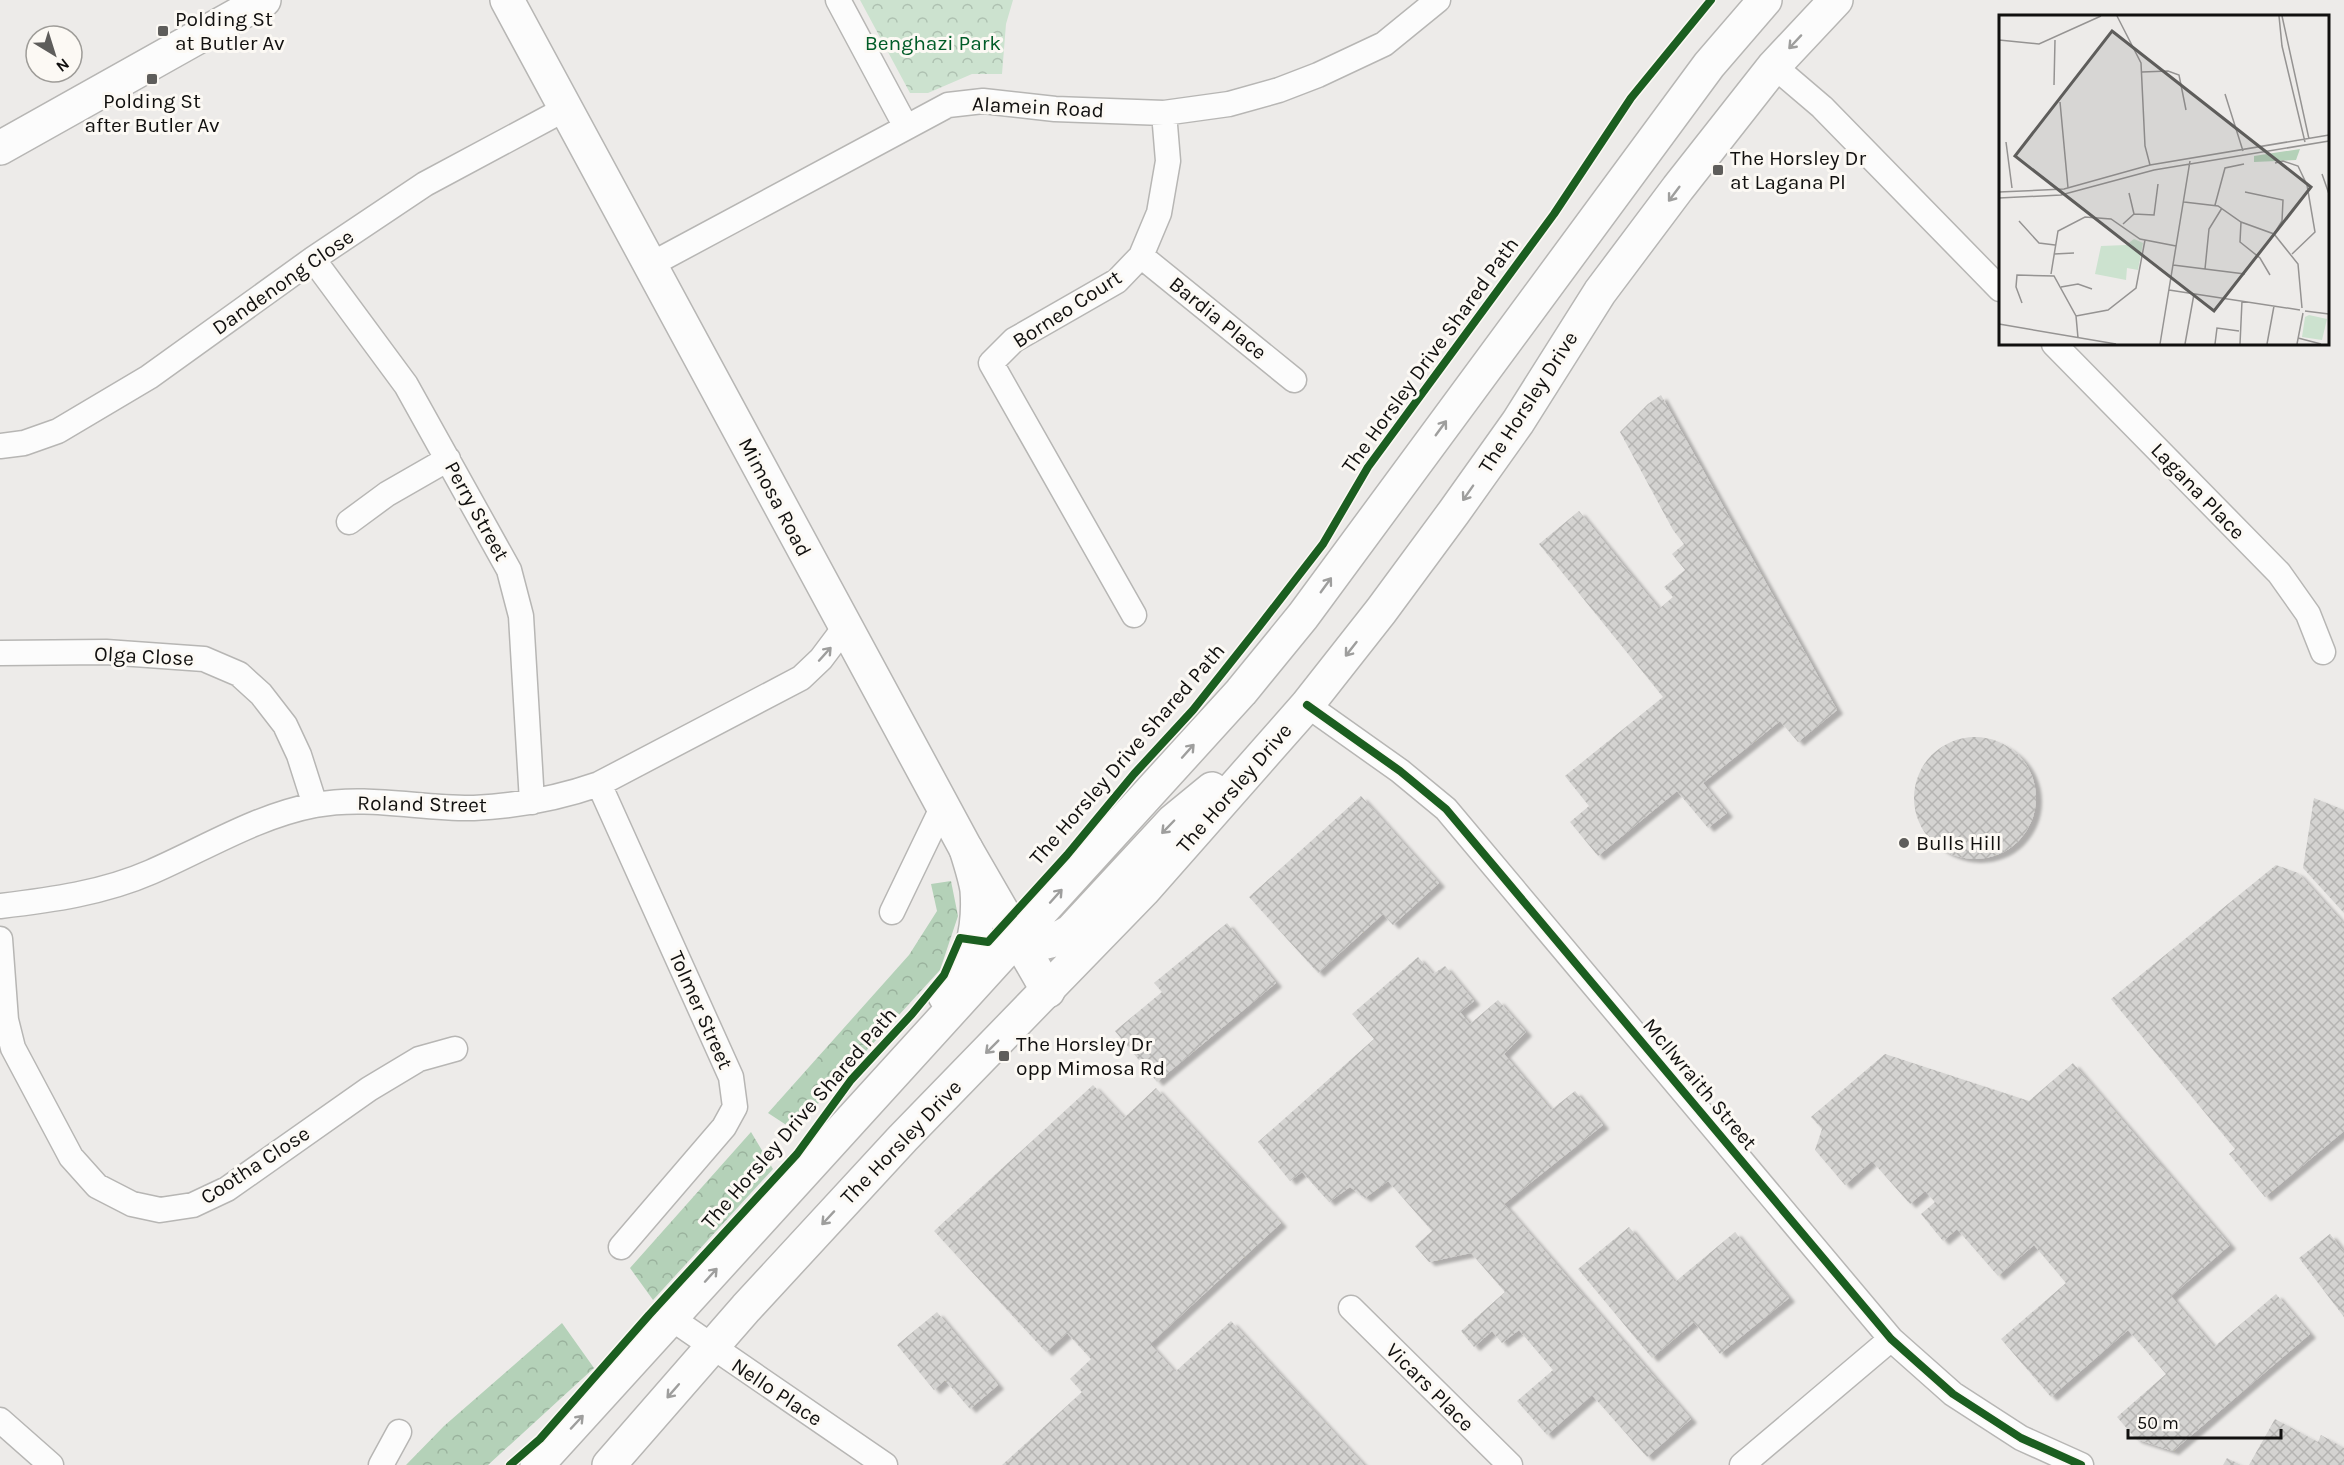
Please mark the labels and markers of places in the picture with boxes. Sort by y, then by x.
place label: Polding St at Butler Av [175,7,285,55]
marker: Polding St at Butler Av [156,24,170,38]
marker: Polding St after Butler Av [145,72,159,86]
place label: Polding St after Butler Av [84,89,220,137]
place label: The Horsley Dr at Lagana Pl [1730,146,1866,194]
marker: The Horsley Dr at Lagana Pl [1711,163,1725,177]
place label: Bulls Hill [1916,831,2002,855]
marker: Bulls Hill [1897,836,1911,850]
place label: The Horsley Dr opp Mimosa Rd [1016,1032,1165,1080]
marker: The Horsley Dr opp Mimosa Rd [997,1049,1011,1063]

